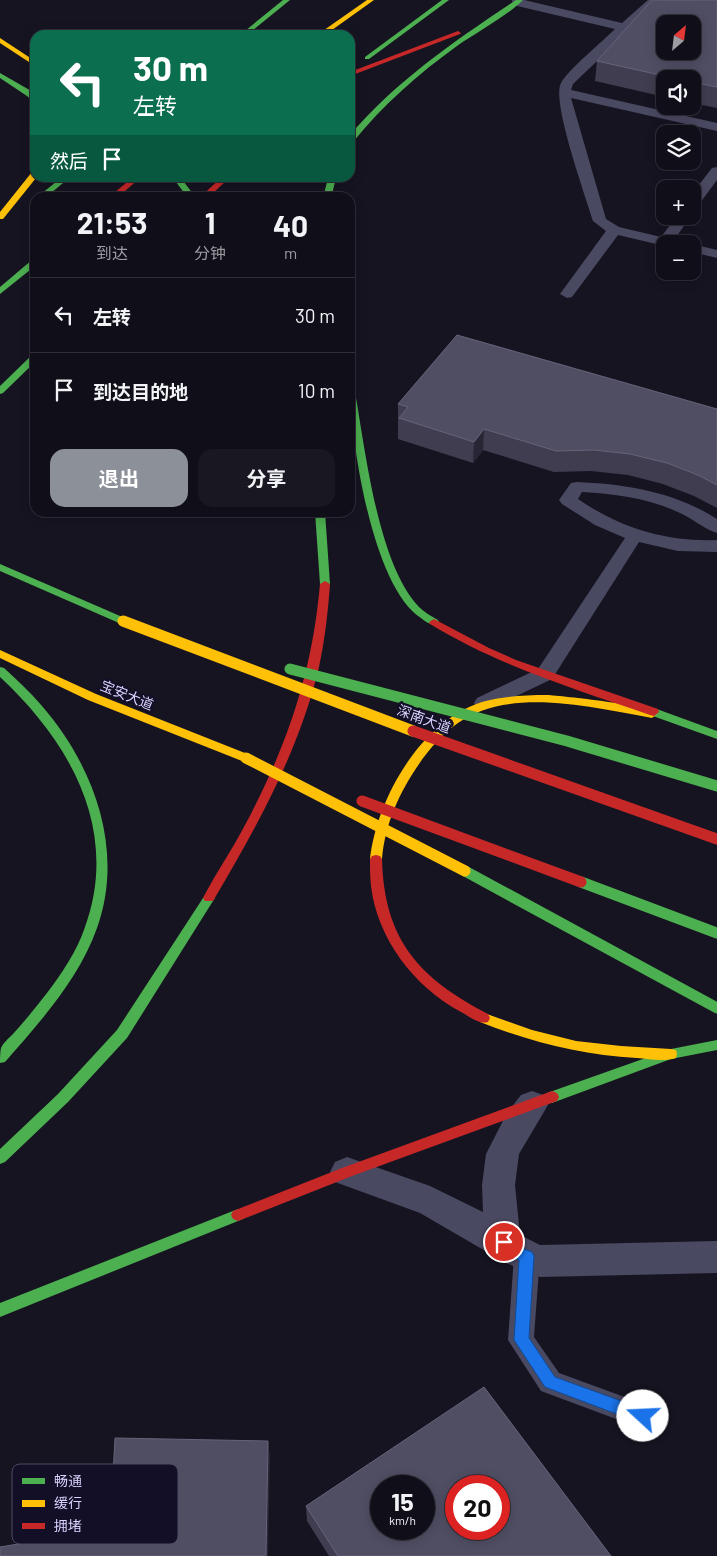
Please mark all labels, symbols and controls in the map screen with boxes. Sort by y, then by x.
north arrow [656,15,701,60]
map controls [656,15,701,280]
text: 30 m [133,46,208,88]
icon: left [50,50,115,115]
button: sound [656,70,701,115]
text: 左转 [133,92,177,118]
button: layers [656,125,701,170]
icon: arrive [98,145,126,173]
text: 然后 [50,149,88,172]
button: + [656,180,701,225]
text: 21:53 [77,204,147,240]
text: 1 [205,204,215,240]
text: 40 [273,207,308,243]
button: − [656,235,701,280]
text: 到达 [96,243,128,262]
text: 分钟 [194,243,226,262]
text: m [284,243,297,262]
icon: left [50,301,78,329]
text: 30 m [295,304,335,327]
text: 左转 [93,305,131,328]
icon: arrive [50,376,78,404]
text: 10 m [298,379,335,402]
text: 到达目的地 [93,380,188,403]
button: 退出 [50,449,188,507]
button: 分享 [198,449,335,507]
street label: 宝安大道 [98,676,156,713]
street label: 深南大道 [395,701,453,736]
pin [483,1221,525,1263]
icon: arrive [490,1228,518,1256]
position arrow [616,1389,668,1441]
legend [12,1464,178,1544]
text: 畅通 [54,1472,82,1489]
speed limit sign: 20 [445,1475,510,1540]
text: 15 [391,1486,414,1516]
text: 缓行 [54,1494,82,1511]
text: km/h [389,1513,416,1527]
text: 拥堵 [54,1517,82,1534]

